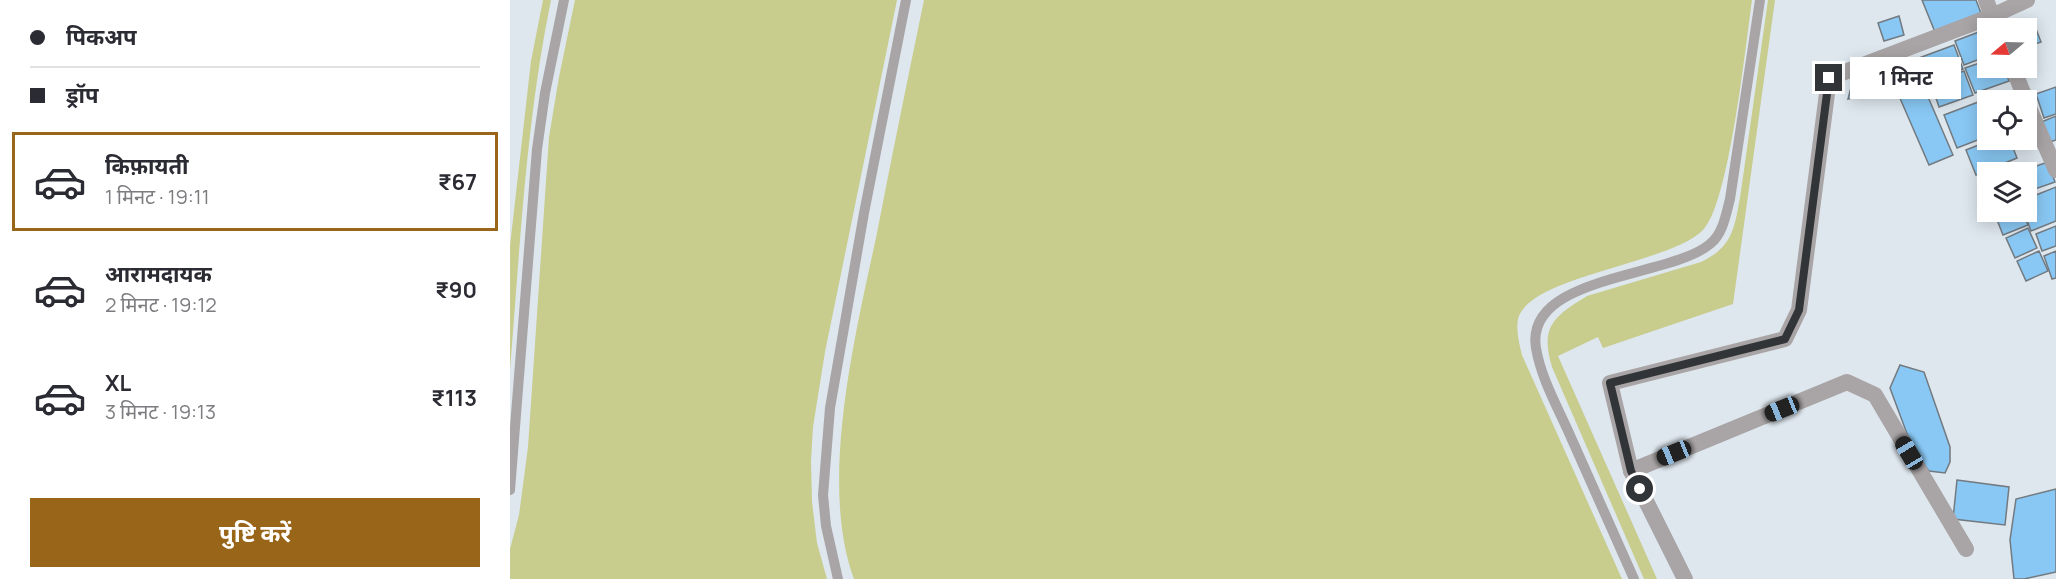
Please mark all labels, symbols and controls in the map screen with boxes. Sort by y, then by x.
north arrow [1977,18,2037,78]
map controls [1977,18,2037,222]
text: पिकअप [66,22,137,52]
callout: 1 मिनट [1850,57,1961,99]
route end [1815,64,1842,91]
text: 1 मिनट [1878,64,1933,91]
text: ड्रॉप [66,80,99,110]
button: locate [1977,90,2037,150]
text: किफ़ायती [105,151,189,181]
icon: car [33,155,87,209]
button: layers [1977,162,2037,222]
text: ₹67 [438,167,477,197]
text: 1 मिनट · 19:11 [105,183,209,210]
text: आरामदायक [105,259,212,289]
icon: car [33,263,87,317]
text: ₹90 [435,275,477,305]
text: 2 मिनट · 19:12 [105,291,217,318]
text: XL [105,368,131,398]
icon: car [33,371,87,425]
text: ₹113 [431,383,477,413]
car [1762,394,1802,424]
text: 3 मिनट · 19:13 [105,398,216,425]
car [1892,433,1926,473]
car [1654,438,1694,468]
route start [1626,475,1653,502]
button: पुष्टि करें [30,498,480,567]

